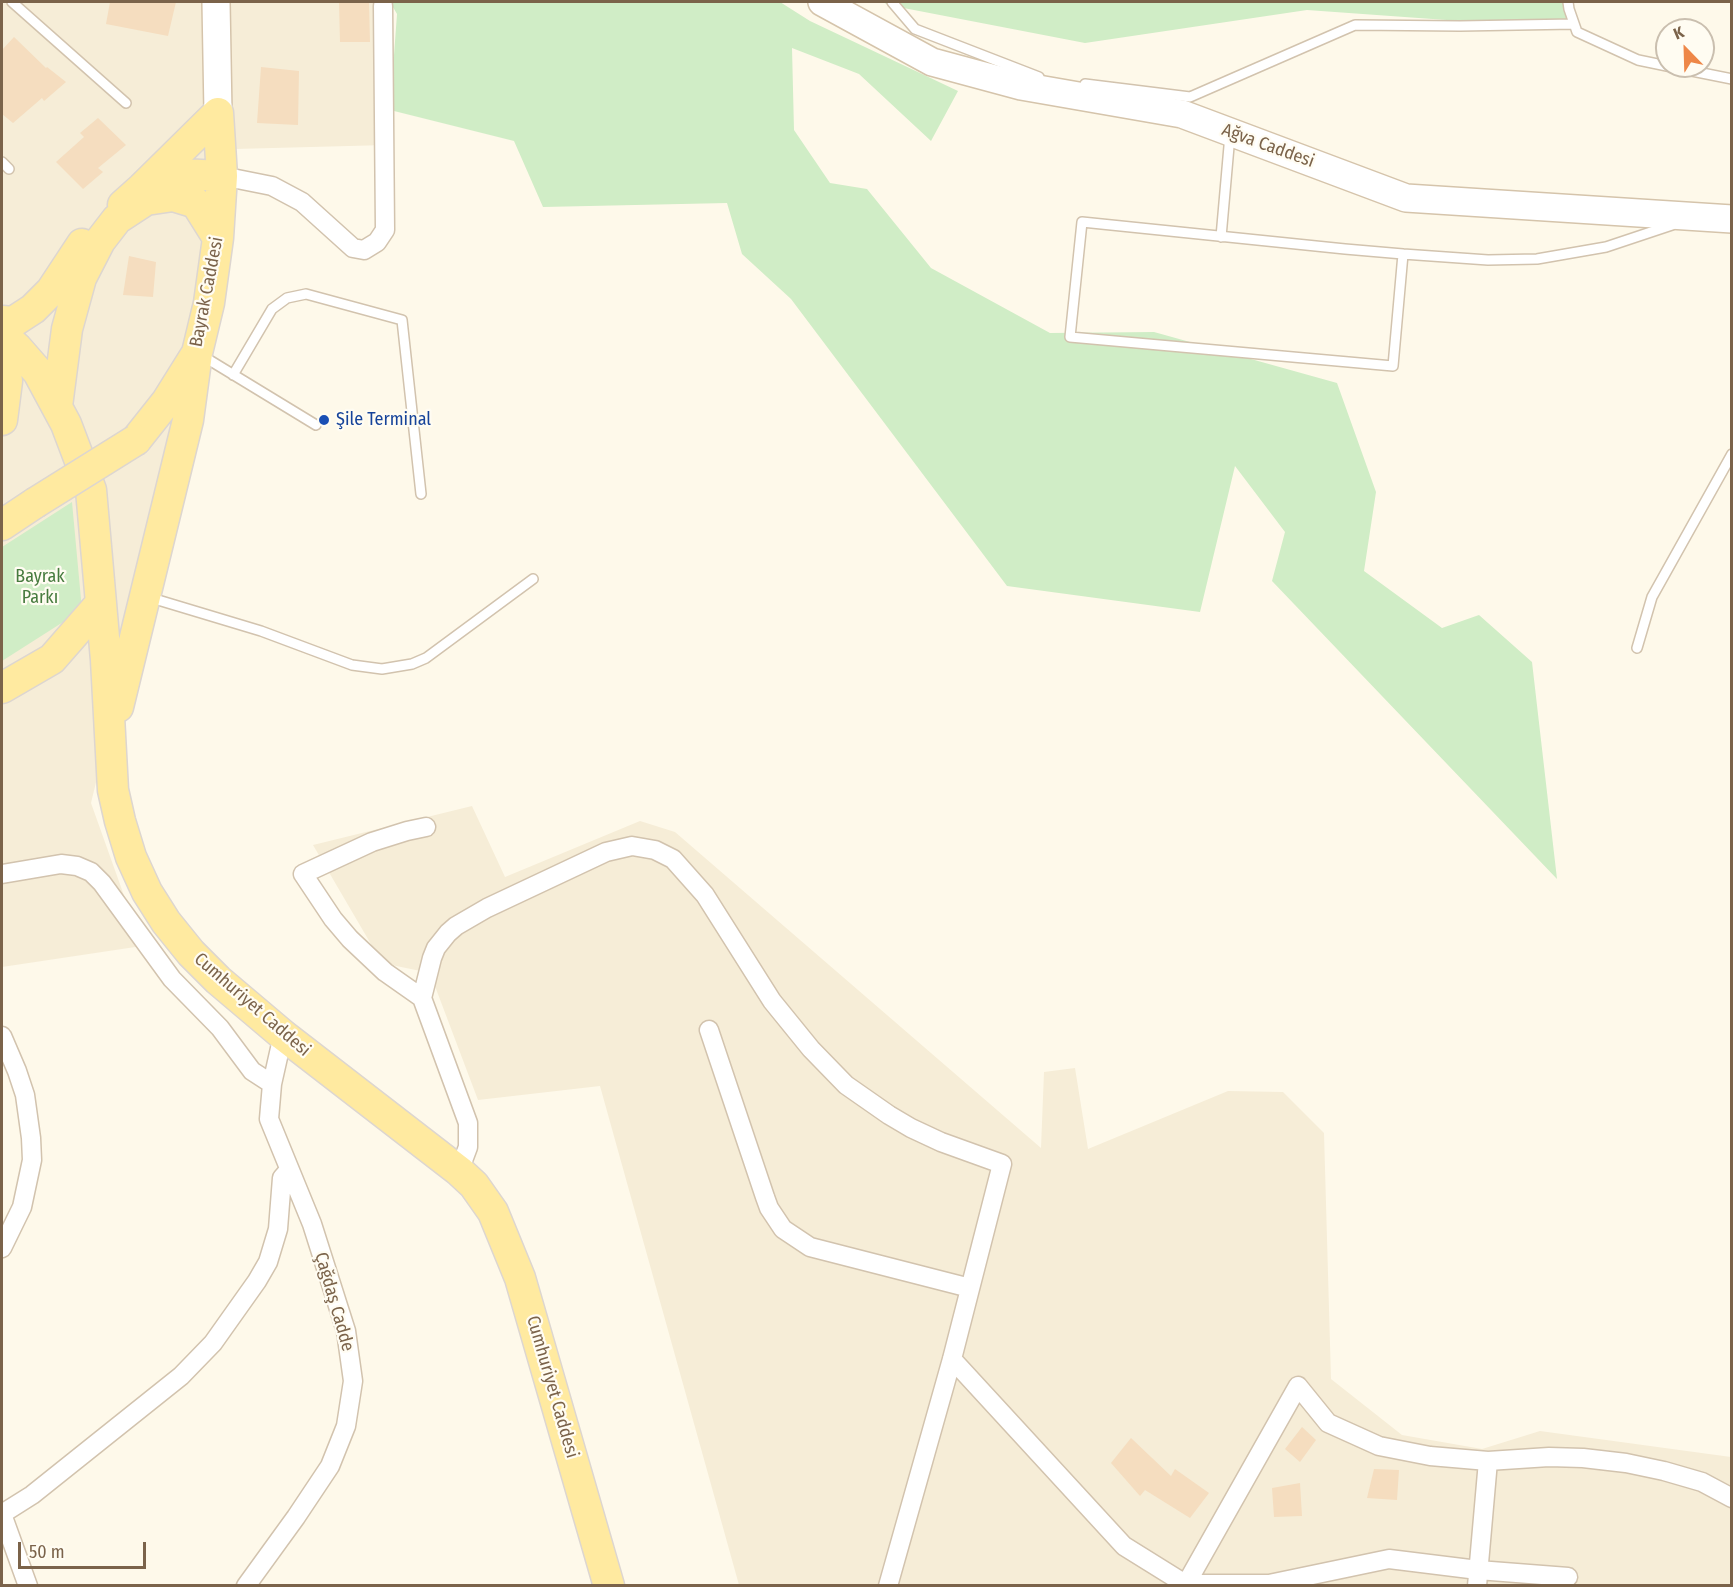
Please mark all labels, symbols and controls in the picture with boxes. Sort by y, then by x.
north arrow [1655,18,1715,78]
text: K [1671,22,1687,43]
street label: Ağva Caddesi [1219,119,1317,173]
street label: Bayrak Caddesi [186,235,228,349]
place label: Şile Terminal [336,409,431,431]
marker: Şile Terminal [317,413,331,427]
park label: Bayrak Parkı [15,566,65,608]
street label: Cumhuriyet Caddesi [189,949,315,1061]
street label: Çağdaş Cadde [310,1250,358,1354]
street label: Cumhuriyet Caddesi [521,1313,583,1461]
scale bar [21,1530,148,1568]
text: 50 m [29,1541,65,1563]

